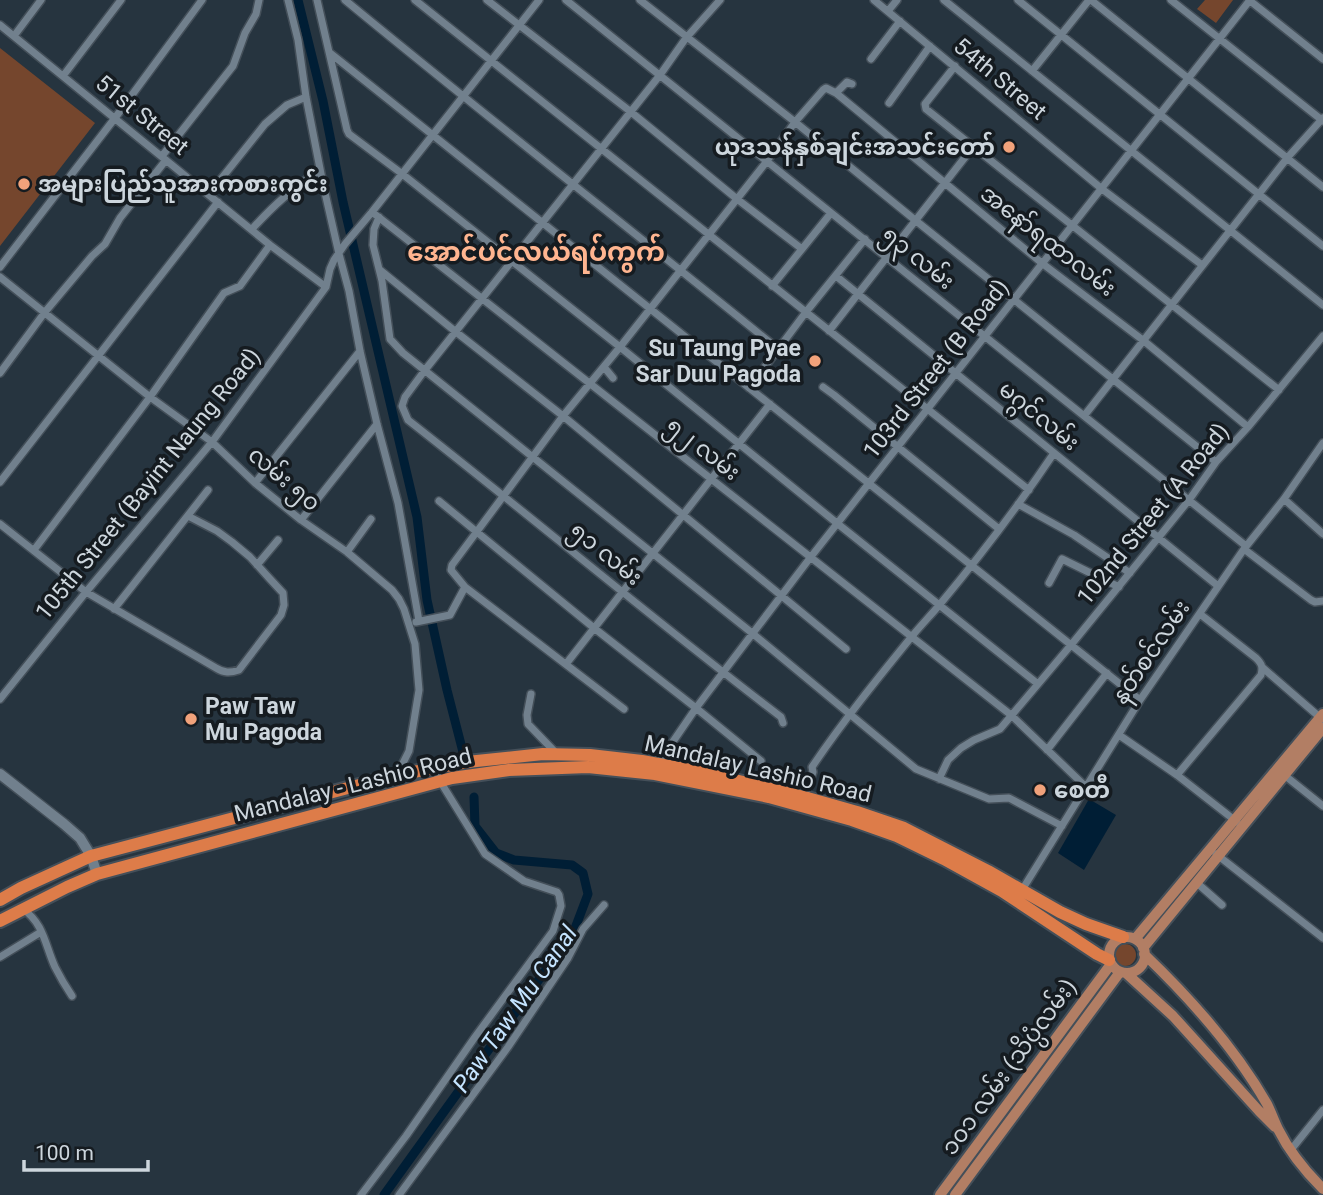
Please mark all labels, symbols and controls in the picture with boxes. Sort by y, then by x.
street label: 54th Street [948,33,1052,125]
street label: 51st Street [90,69,194,161]
place label: ယုဒသန်နှစ်ချင်းအသင်းတော် [715,131,995,167]
marker: ယုဒသန်နှစ်ချင်းအသင်းတော် [1001,139,1017,155]
place label: အများပြည်သူအားကစားကွင်း [38,168,328,204]
marker: အများပြည်သူအားကစားကွင်း [16,176,32,192]
street label: အနော်ရထာလမ်း [972,178,1123,306]
street label: ၅၃ လမ်း [873,218,961,299]
district label: အောင်ပင်လယ်ရပ်ကွက် [407,233,665,274]
street label: 103rd Street (B Road) [858,274,1014,464]
place label: Su Taung Pyae Sar Duu Pagoda [636,335,801,388]
street label: 105th Street (Bayint Naung Road) [30,343,266,625]
marker: Su Taung Pyae Sar Duu Pagoda [807,353,823,369]
street label: မဂ္ဂင်လမ်း [989,373,1086,462]
street label: ၅၂ လမ်း [658,409,747,490]
street label: 102nd Street (A Road) [1071,418,1235,610]
street label: လမ်း ၅၀ [239,439,327,521]
street label: ၅၁ လမ်း [561,514,649,595]
street label: နတ်စင်လမ်း [1104,594,1200,712]
place label: Paw Taw Mu Pagoda [205,693,322,746]
marker: Paw Taw Mu Pagoda [183,711,199,727]
street label: Mandalay Lashio Road [642,730,874,808]
street label: Mandalay - Lashio Road [231,742,475,828]
place label: စေတီ [1054,774,1110,804]
marker: စေတီ [1032,782,1048,798]
water label: Paw Taw Mu Canal [447,920,583,1098]
street label: ၁၀၁ လမ်း (သိပ္ပံလမ်း) [934,972,1086,1164]
scale bar [24,1128,149,1172]
text: 100 m [35,1141,94,1165]

